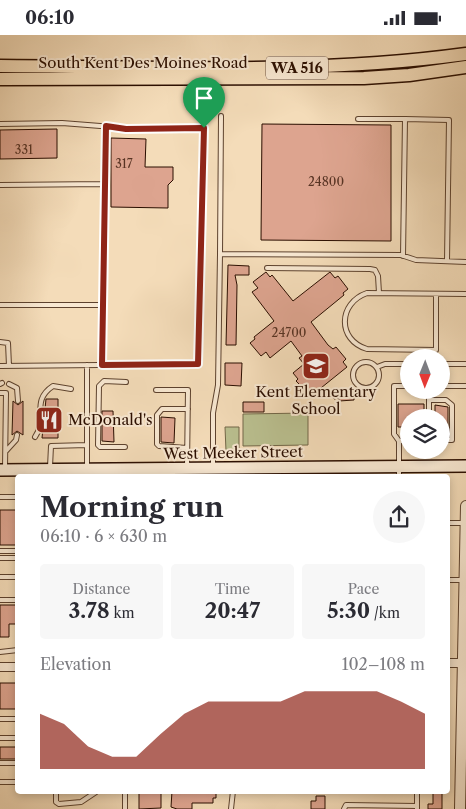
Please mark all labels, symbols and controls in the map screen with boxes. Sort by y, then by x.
text: 06:10 [25,6,75,29]
street label: South Kent Des Moines Road [38,53,248,72]
road number: WA 516 [266,57,328,79]
pin [183,77,225,128]
icon: arrive [190,84,218,112]
house number: 331 [15,142,33,157]
house number: 317 [115,156,133,171]
house number: 24800 [308,174,344,189]
house number: 24700 [272,325,306,340]
north arrow [400,349,450,399]
map controls [400,349,450,459]
school or university icon: Kent Elementary School [301,351,331,381]
place label: Kent Elementary School [255,382,377,418]
restaurant icon: McDonald's [34,405,64,435]
button: layers [400,409,450,459]
place label: McDonald's [68,410,153,429]
street label: West Meeker Street [162,442,304,463]
text: Morning run [40,490,224,524]
button: share [373,491,425,543]
text: 06:10 · 6 × 630 m [40,526,167,546]
text: Distance [73,580,130,598]
text: Time [215,580,250,598]
text: Pace [348,580,379,598]
text: 3.78 [68,598,110,623]
text: 20:47 [205,598,260,623]
text: 5:30 [327,598,370,623]
text: km [110,604,135,622]
text: /km [370,604,400,622]
text: Elevation [40,654,111,674]
text: 102–108 m [342,654,425,674]

